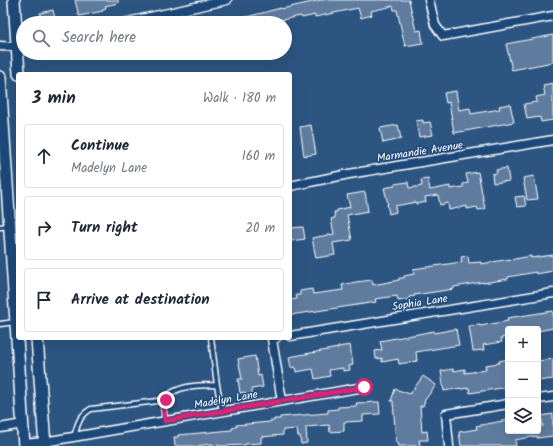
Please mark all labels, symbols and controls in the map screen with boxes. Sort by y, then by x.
search box [16,16,292,60]
text: Search here [62,26,136,50]
icon: search [30,27,52,49]
text: 3 min [32,85,76,112]
text: Walk · 180 m [203,88,276,109]
text: Continue [71,134,129,158]
street label: Marmandie Avenue [376,136,464,168]
icon: ahead [33,145,55,167]
text: 160 m [242,146,275,167]
text: Madelyn Lane [71,158,147,179]
text: Turn right [71,216,138,240]
icon: right [33,217,55,239]
text: 20 m [245,218,275,239]
text: Arrive at destination [71,288,210,312]
icon: arrive [33,289,55,311]
street label: Sophia Lane [391,290,449,316]
map controls [505,326,541,434]
button: + [505,326,541,362]
button: − [505,362,541,398]
route start [355,378,373,396]
street label: Madelyn Lane [193,386,259,414]
route end [157,391,175,409]
button: layers [505,398,541,434]

